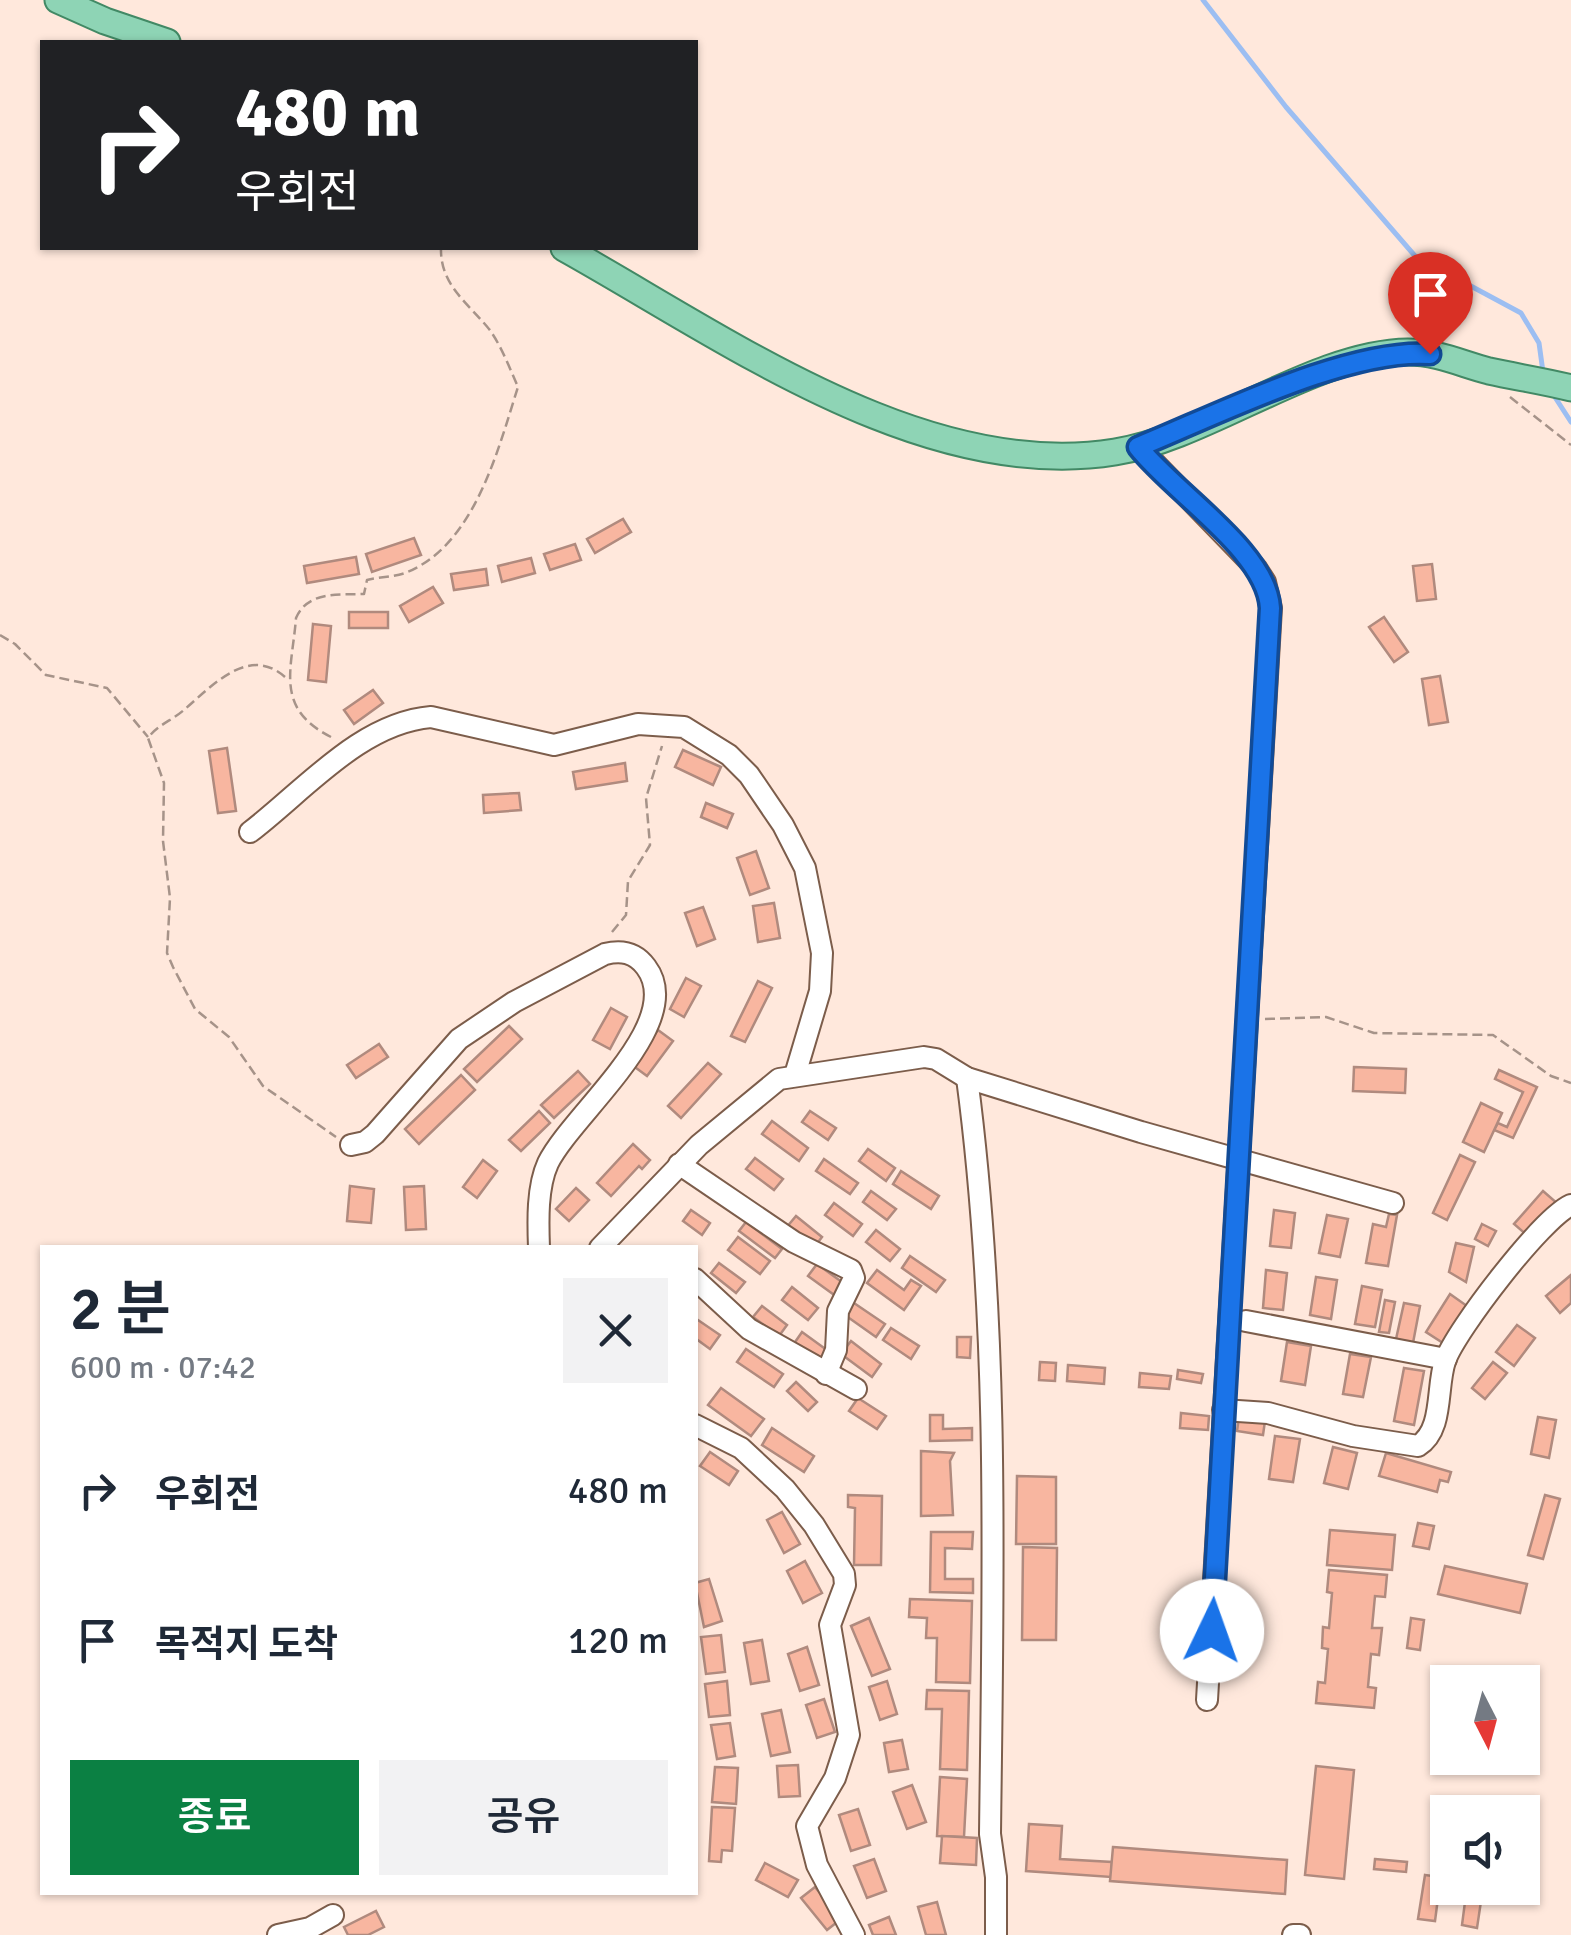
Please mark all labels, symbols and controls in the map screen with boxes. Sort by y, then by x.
text: 480 m [235,69,420,155]
icon: right [70,80,200,210]
text: 우회전 [235,165,359,220]
pin [1388,252,1473,355]
icon: arrive [1403,267,1458,322]
text: 2 분 [70,1273,171,1347]
button: close [563,1278,668,1383]
text: 600 m · 07:42 [70,1348,256,1387]
icon: right [70,1463,125,1518]
text: 480 m [568,1467,668,1514]
text: 우회전 [155,1471,260,1518]
position arrow [1160,1579,1264,1683]
icon: arrive [70,1613,125,1668]
text: 120 m [568,1617,668,1664]
text: 목적지 도착 [155,1621,338,1668]
north arrow [1430,1665,1540,1775]
map controls [1430,1665,1540,1905]
button: 종료 [70,1760,359,1875]
button: 공유 [379,1760,668,1875]
button: sound [1430,1795,1540,1905]

